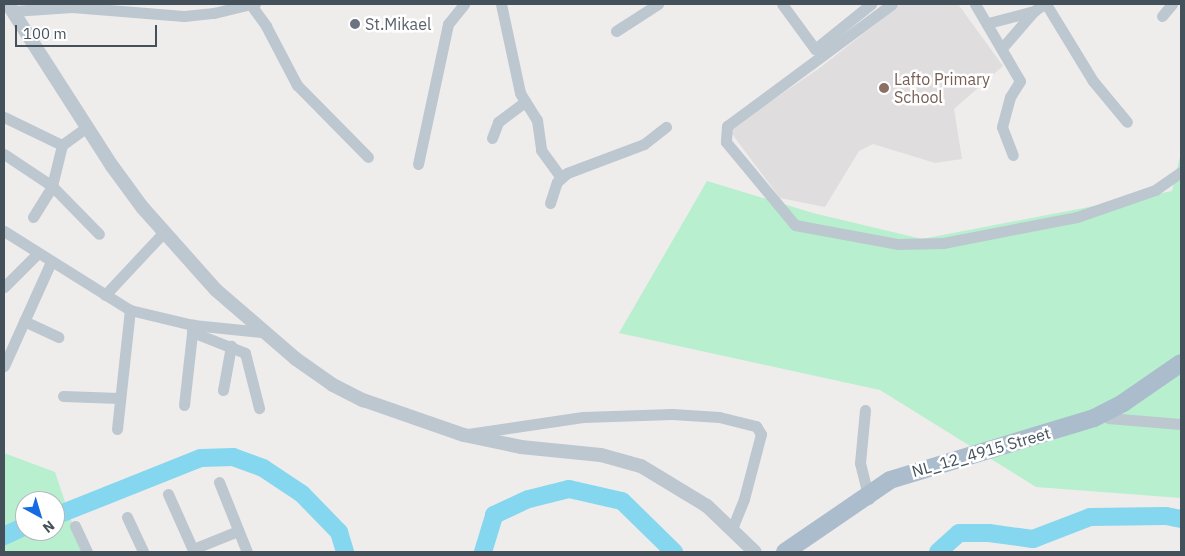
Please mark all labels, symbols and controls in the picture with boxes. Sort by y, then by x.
place label: St.Mikael [365,14,431,34]
scale bar [18,15,160,47]
marker: St.Mikael [349,18,361,30]
text: 100 m [23,24,67,43]
place label: Lafto Primary School [894,69,990,107]
marker: Lafto Primary School [878,82,890,94]
street label: NL_12_4915 Street [910,423,1052,481]
north arrow [15,491,65,541]
text: N [39,517,58,537]

